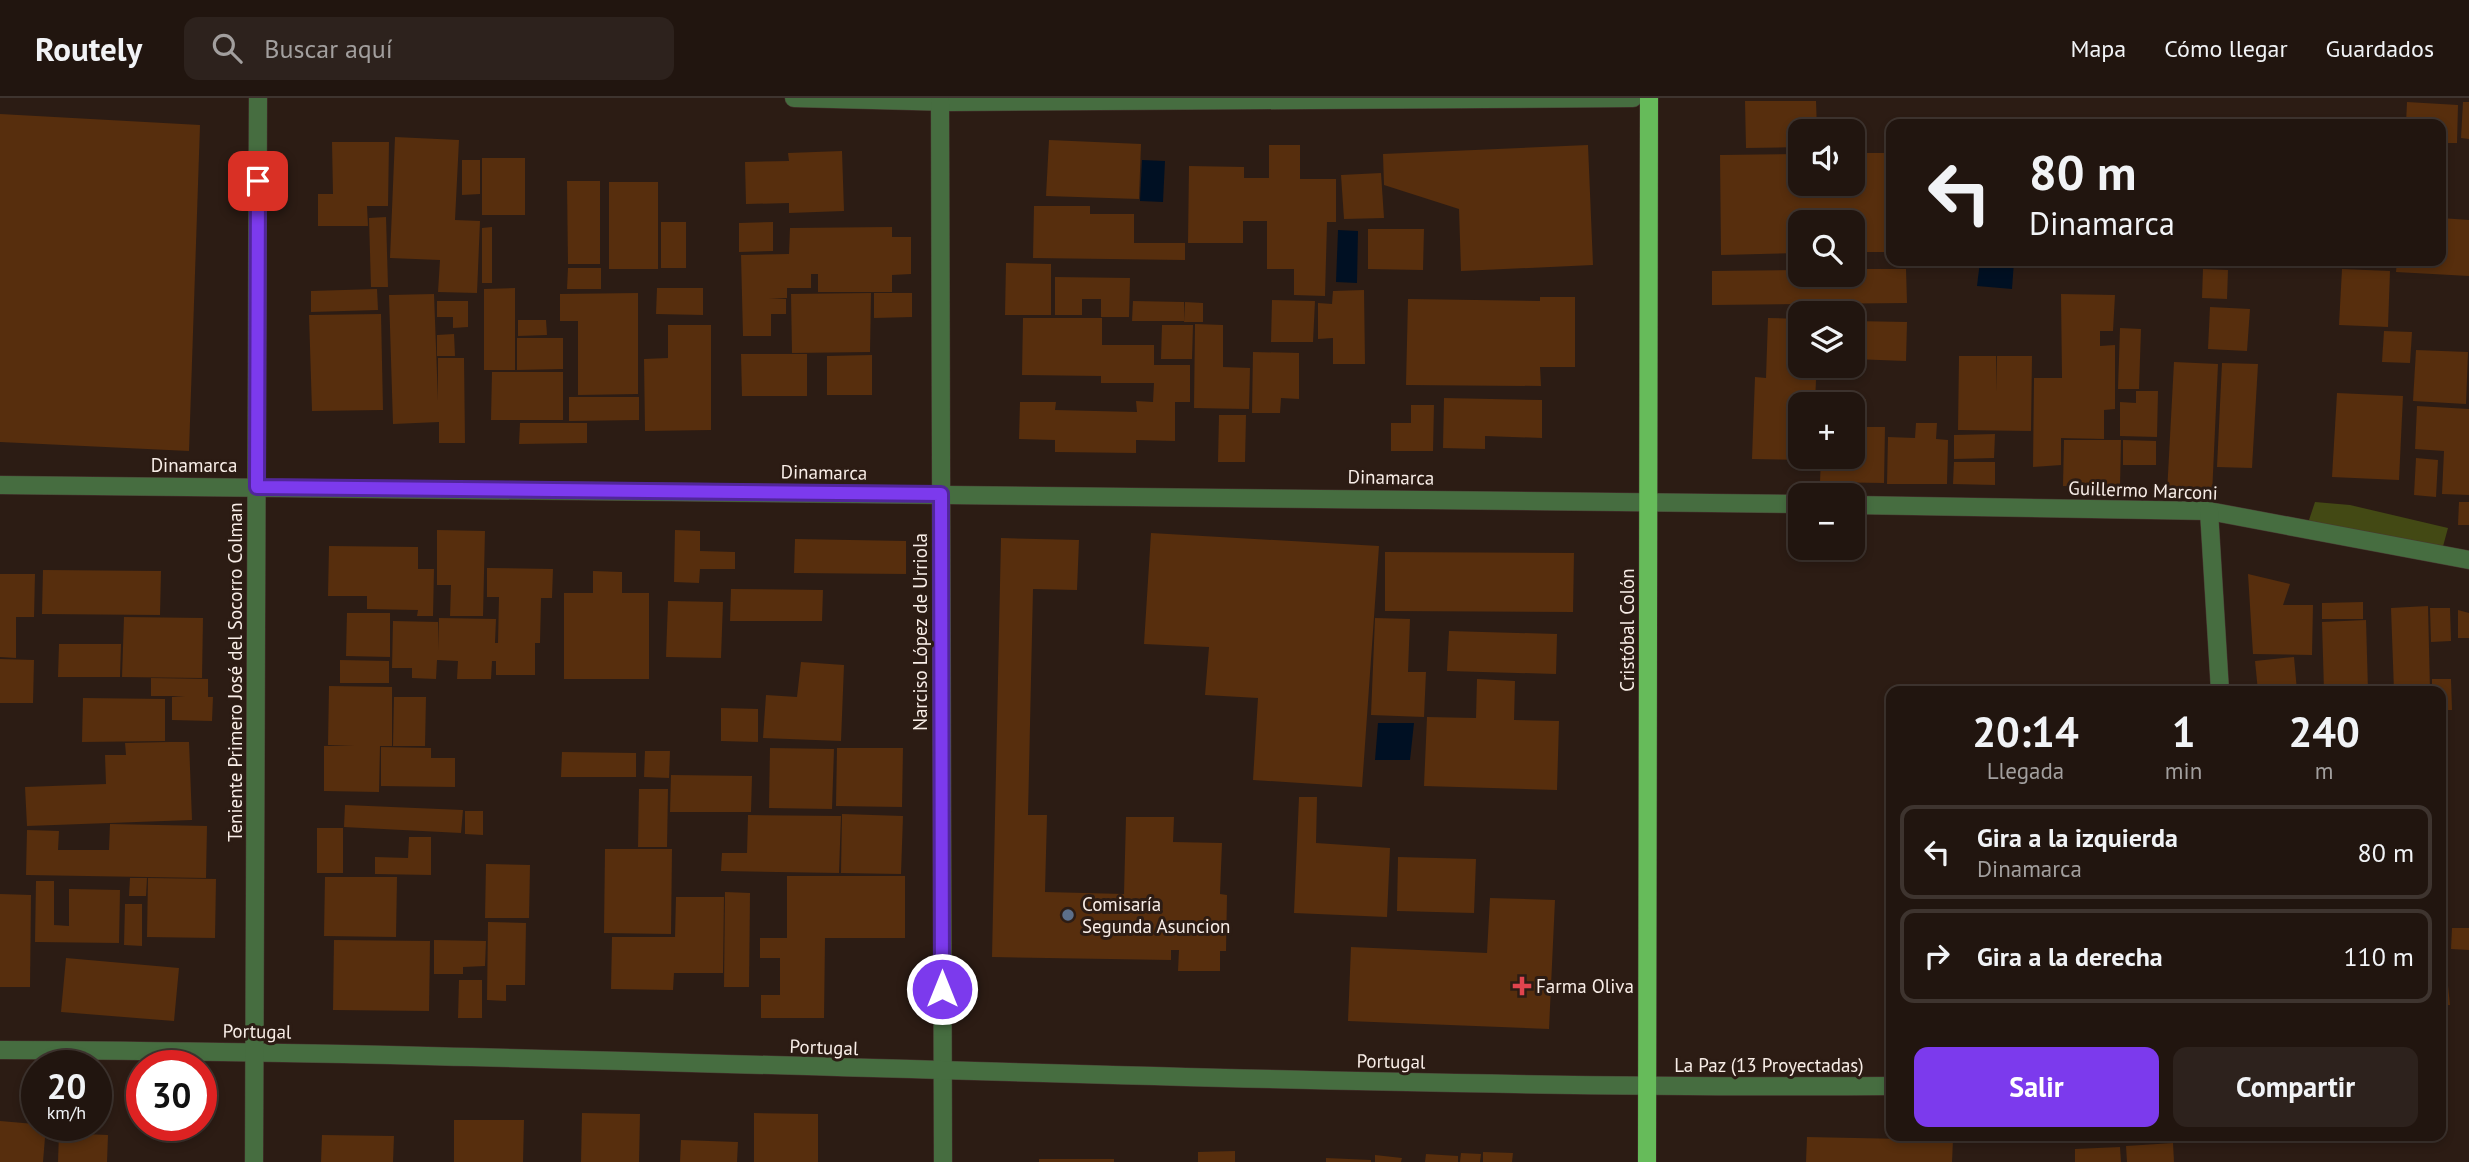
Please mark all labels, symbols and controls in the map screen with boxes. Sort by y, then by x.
search box [184,17,674,80]
text: Routely [35,27,142,70]
icon: search [208,29,246,67]
text: Buscar aquí [264,32,393,65]
text: Mapa [2070,33,2126,64]
text: Cómo llegar [2164,33,2288,64]
text: Guardados [2326,33,2434,64]
map controls [1788,119,1865,560]
button: sound [1788,119,1865,196]
text: 80 m [2029,140,2136,204]
icon: left [1914,147,2005,238]
pin [228,151,288,211]
icon: arrive [239,162,277,200]
text: Dinamarca [2029,202,2175,244]
button: search [1788,210,1865,287]
button: layers [1788,301,1865,378]
button: + [1788,392,1865,469]
street label: Dinamarca [151,453,237,477]
street label: Dinamarca [780,459,868,485]
street label: Dinamarca [1347,464,1435,490]
street label: Guillermo Marconi [2068,475,2218,505]
button: − [1788,483,1865,560]
street label: Teniente Primero José del Socorro Colman [223,502,247,842]
street label: Narciso López de Urriola [908,533,932,731]
street label: Cristóbal Colón [1615,568,1639,692]
text: 20:14 [1972,704,2079,759]
text: 1 [2172,704,2195,759]
text: 240 [2288,704,2360,759]
text: Llegada [1987,756,2064,785]
text: min [2165,756,2202,785]
text: m [2315,756,2333,785]
text: Gira a la izquierda [1977,821,2178,854]
icon: left [1918,833,1956,871]
text: 80 m [2358,836,2414,869]
text: Dinamarca [1977,854,2082,883]
place label: Comisaría Segunda Asuncion [1082,892,1230,938]
marker: Comisaría Segunda Asuncion [1060,907,1076,923]
icon: right [1918,937,1956,975]
text: Gira a la derecha [1977,940,2163,973]
text: 110 m [2343,940,2414,973]
position arrow [905,952,979,1026]
place label: Farma Oliva [1536,974,1634,998]
marker: Farma Oliva [1514,978,1530,994]
street label: Portugal [222,1018,292,1044]
street label: Portugal [789,1034,859,1060]
button: Salir [1914,1047,2159,1127]
button: Compartir [2173,1047,2418,1127]
street label: Portugal [1356,1048,1426,1074]
speed limit sign: 30 [126,1050,217,1141]
street label: La Paz (13 Proyectadas) [1674,1053,1864,1077]
text: 20 [47,1063,86,1109]
text: km/h [47,1101,86,1124]

